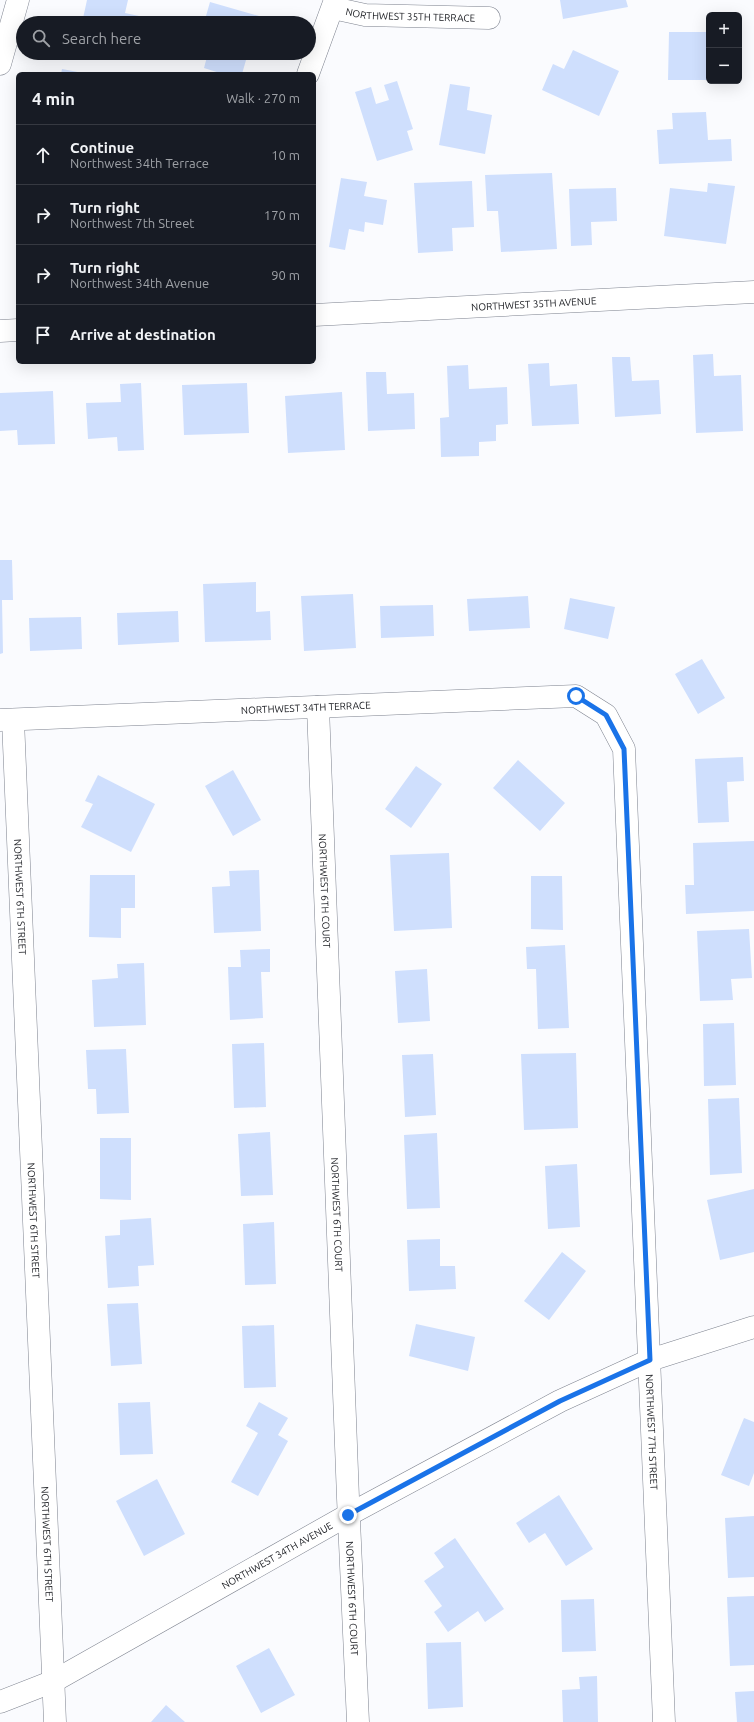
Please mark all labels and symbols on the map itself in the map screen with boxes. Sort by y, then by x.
street label: NORTHWEST 35TH TERRACE [345,5,476,23]
street label: NORTHWEST 35TH AVENUE [471,295,597,312]
route start [567,687,585,705]
street label: NORTHWEST 34TH TERRACE [241,699,371,715]
street label: NORTHWEST 6TH COURT [317,833,333,949]
street label: NORTHWEST 6TH STREET [12,839,28,955]
street label: NORTHWEST 6TH COURT [330,1157,345,1273]
street label: NORTHWEST 6TH STREET [26,1162,42,1279]
street label: NORTHWEST 7TH STREET [644,1374,660,1491]
street label: NORTHWEST 6TH STREET [40,1486,55,1603]
route end [339,1506,357,1524]
street label: NORTHWEST 34TH AVENUE [220,1519,335,1591]
street label: NORTHWEST 6TH COURT [344,1541,361,1656]

